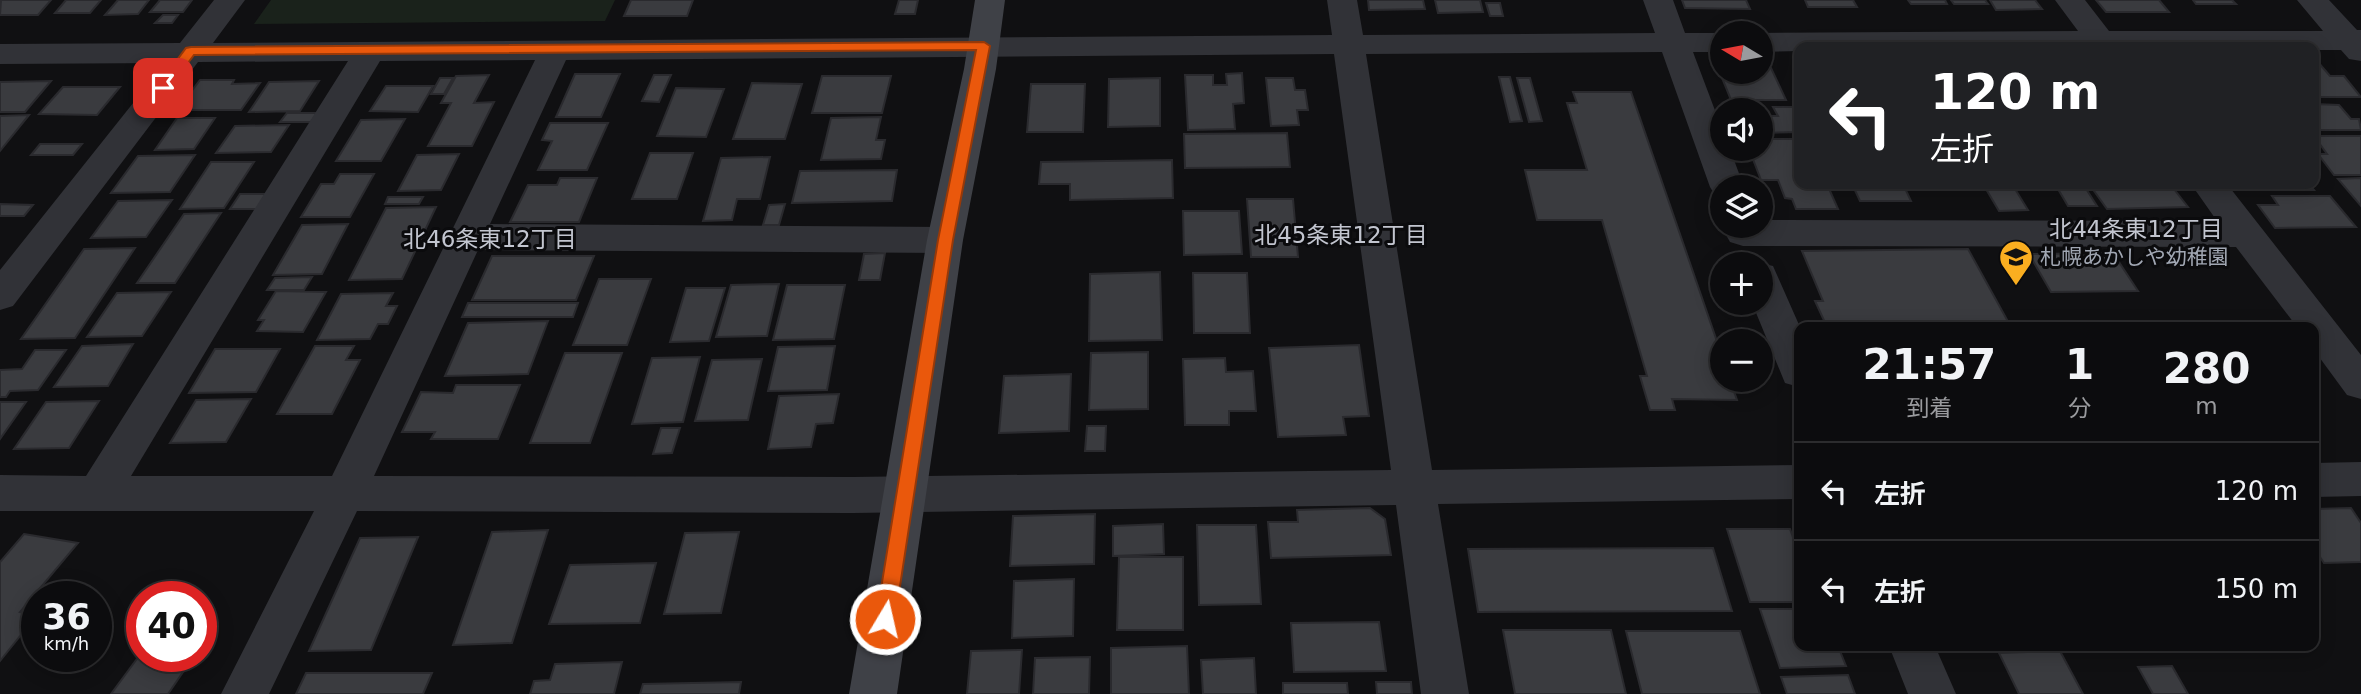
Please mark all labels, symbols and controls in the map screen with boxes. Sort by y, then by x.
north arrow [1710,21,1773,84]
map controls [1710,21,1773,392]
pin [133,58,193,118]
text: 120 m [1930,64,2100,121]
icon: arrive [144,69,182,107]
icon: left [1815,70,1906,161]
button: sound [1710,98,1773,161]
text: 左折 [1930,130,1994,168]
button: layers [1710,175,1773,238]
district label: 北44条東12丁目 [2049,216,2223,242]
district label: 北45条東12丁目 [1254,222,1428,248]
district label: 北46条東12丁目 [403,226,577,252]
school or university icon: 札幌あかしや幼稚園 [1997,238,2035,287]
place label: 札幌あかしや幼稚園 [2040,245,2229,269]
button: + [1710,252,1773,315]
button: − [1710,329,1773,392]
text: 21:57 [1863,340,1996,389]
text: 1 [2065,340,2094,389]
text: 280 [2163,344,2250,393]
text: m [2195,393,2218,419]
text: 到着 [1906,395,1952,421]
text: 分 [2068,395,2091,421]
icon: left [1815,472,1853,510]
text: 120 m [2215,476,2298,506]
text: 左折 [1874,479,1926,509]
icon: left [1815,570,1853,608]
text: 150 m [2215,574,2298,604]
text: 左折 [1874,577,1926,607]
speed limit sign: 40 [126,581,217,672]
position arrow [848,582,922,656]
text: 36 [42,597,91,637]
text: km/h [44,633,89,654]

